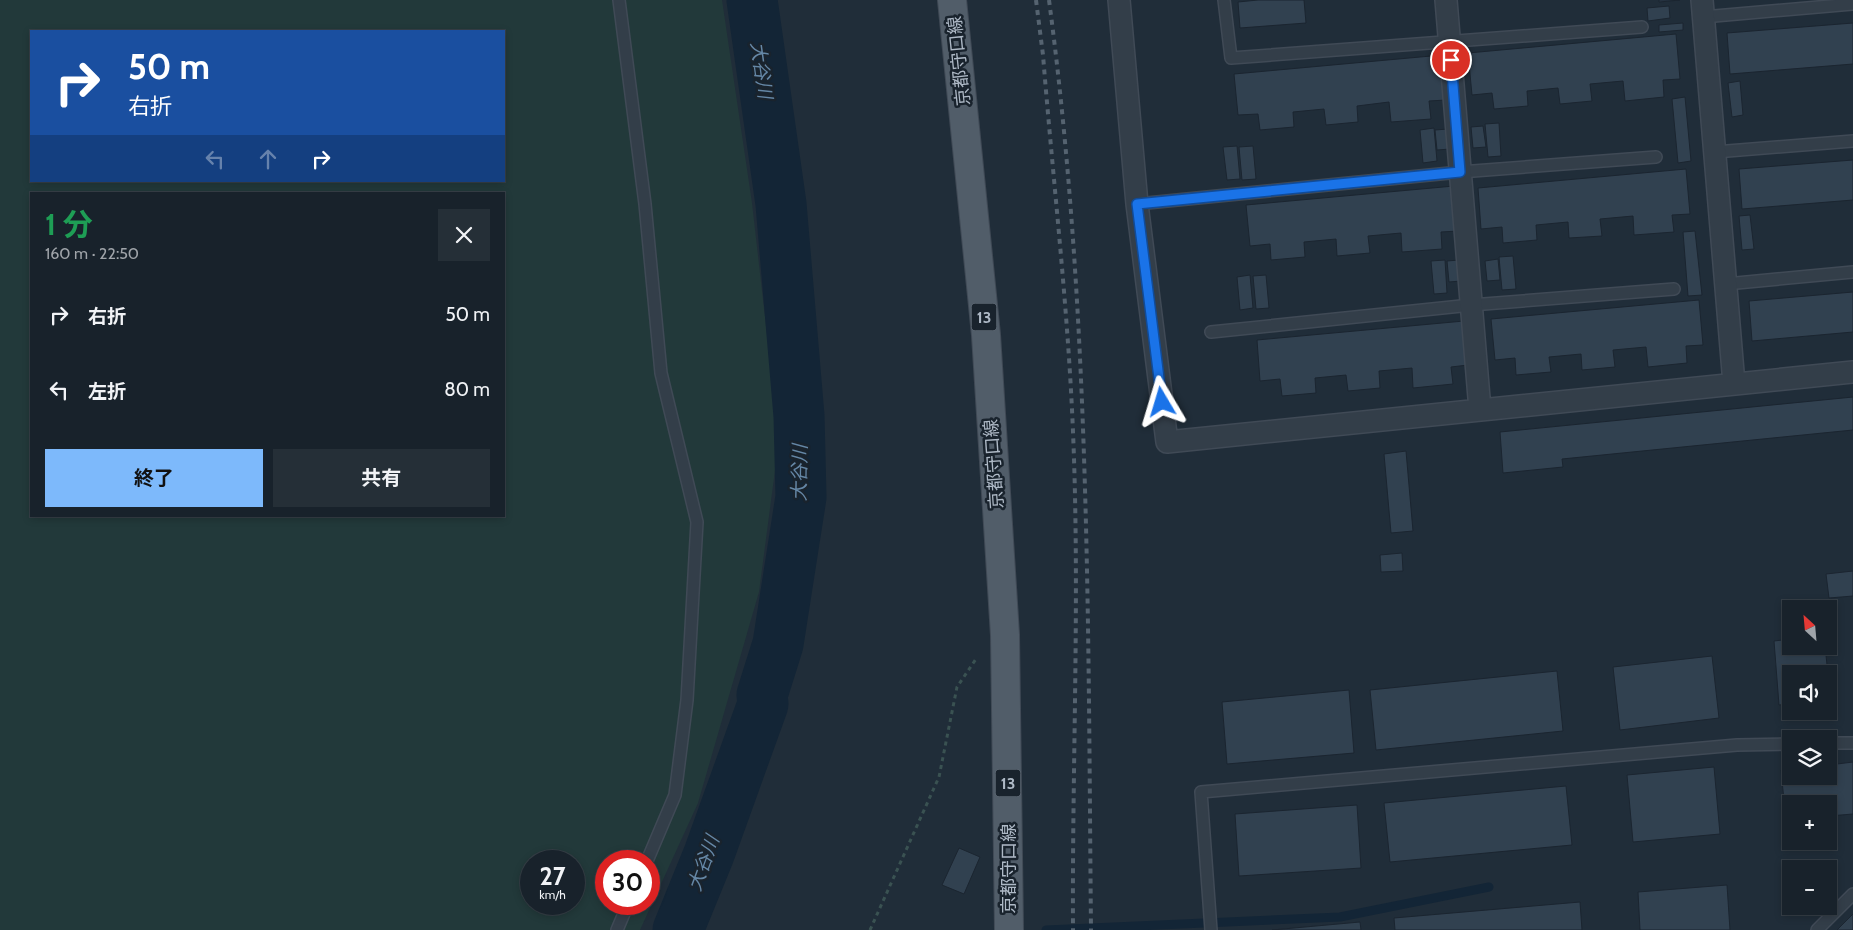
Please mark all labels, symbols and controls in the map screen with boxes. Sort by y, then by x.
street label: 京都守口線 [943,15,975,107]
pin [1430,39,1472,81]
water label: 大谷川 [746,40,777,102]
text: 50 m [128,45,210,88]
icon: arrive [1437,46,1465,74]
icon: right [45,50,110,115]
text: 右折 [128,93,172,120]
icon: left [201,145,229,173]
icon: ahead [254,145,282,173]
icon: right [307,145,335,173]
text: 1 分 [45,206,93,243]
button: close [438,209,490,261]
text: 160 m · 22:50 [45,244,139,263]
icon: right [45,301,73,329]
text: 50 m [446,303,490,326]
road number: 13 [972,304,996,330]
text: 右折 [88,305,126,328]
position arrow [1135,375,1187,427]
icon: left [45,376,73,404]
text: 80 m [444,378,490,401]
text: 左折 [88,380,126,403]
street label: 京都守口線 [980,418,1008,510]
water label: 大谷川 [788,442,812,502]
button: 終了 [45,449,263,507]
button: 共有 [273,449,490,507]
north arrow [1782,600,1838,655]
map controls [1782,600,1837,915]
button: sound [1782,665,1837,720]
button: layers [1782,730,1837,785]
road number: 13 [996,770,1020,796]
button: + [1782,795,1837,850]
street label: 京都守口線 [998,824,1020,914]
water label: 大谷川 [683,831,725,894]
speed limit sign: 30 [595,850,660,915]
button: − [1782,860,1837,915]
text: 27 [540,861,565,891]
text: km/h [539,887,566,902]

